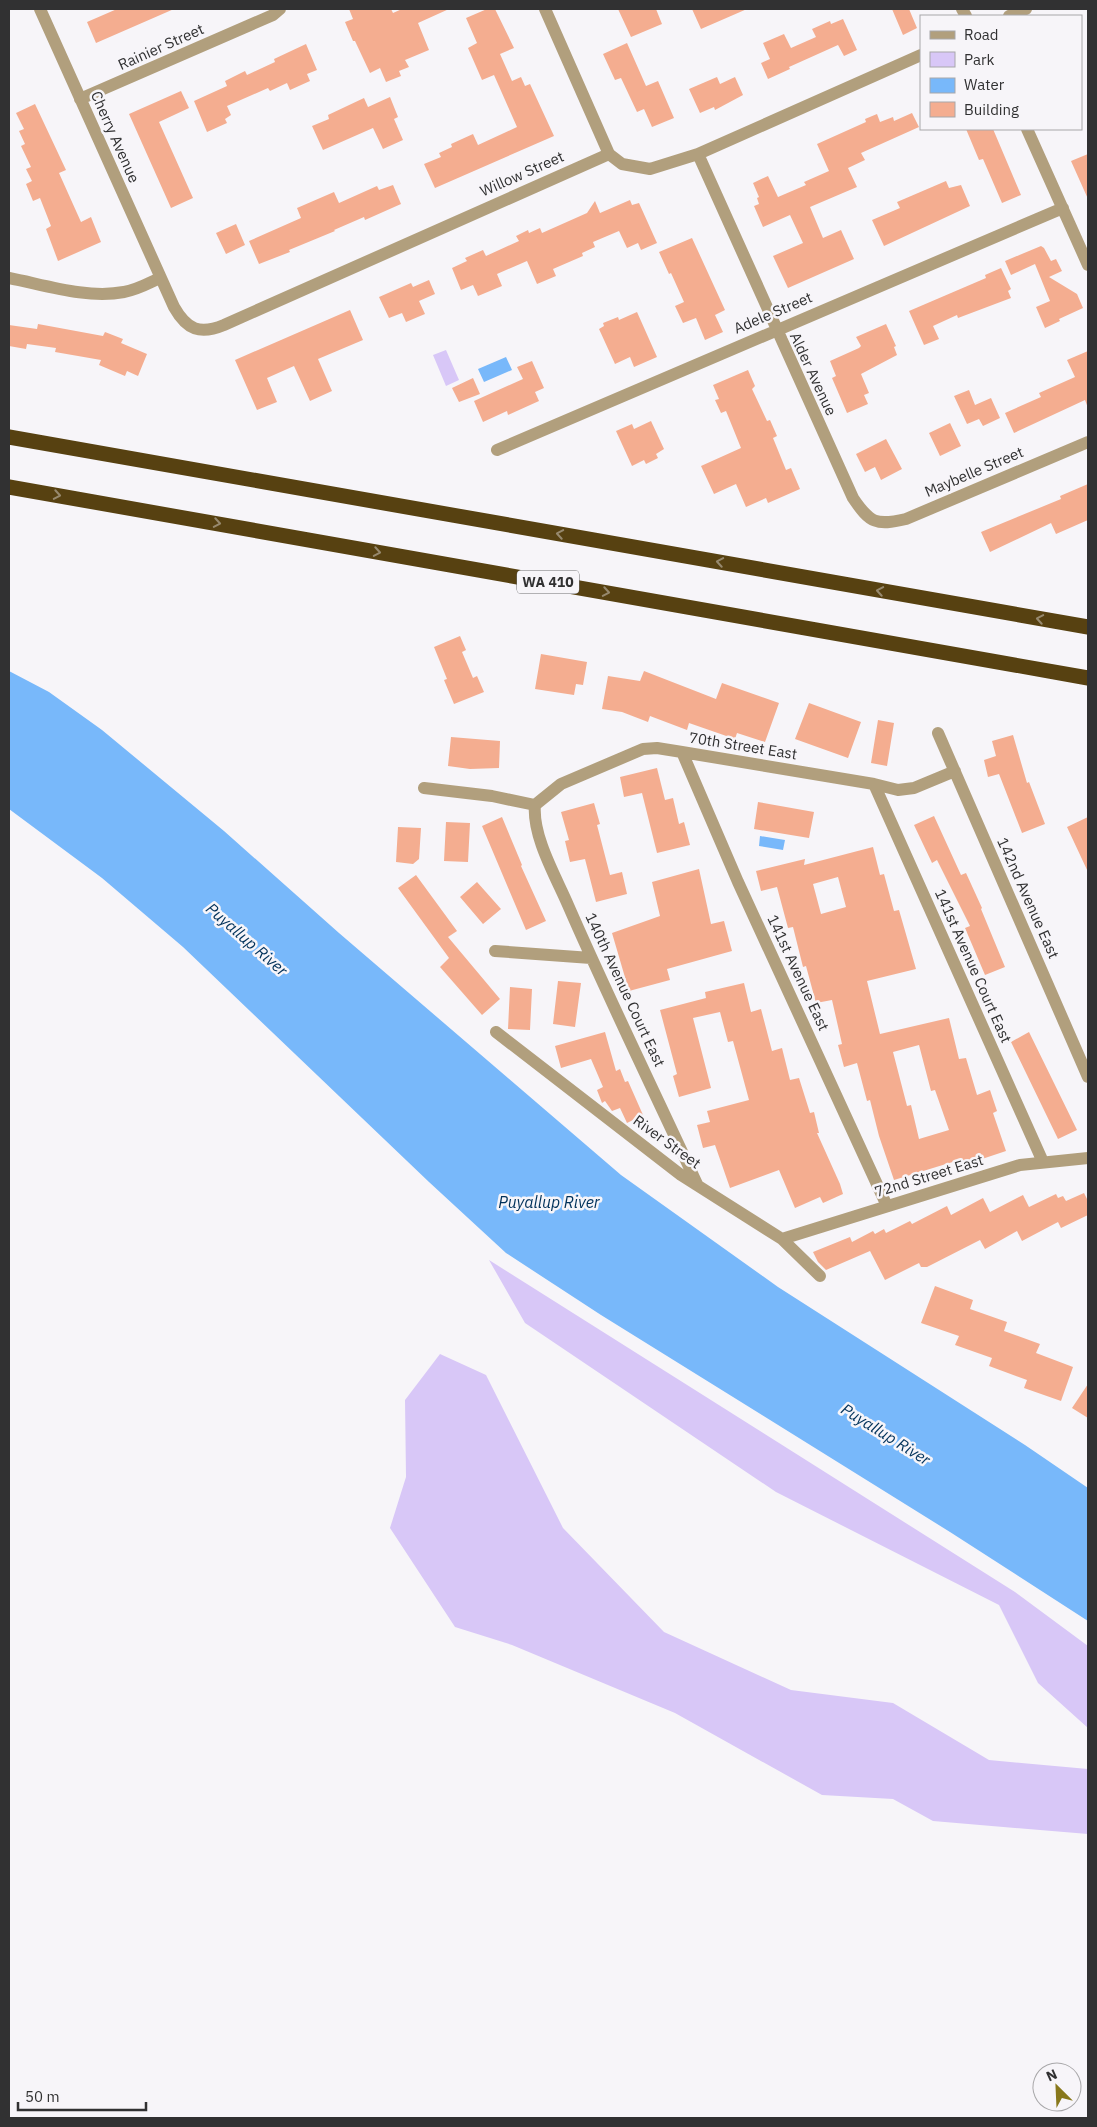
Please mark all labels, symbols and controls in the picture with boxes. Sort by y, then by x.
legend [920,15,1082,130]
street label: Rainier Street [115,19,207,74]
text: Road [964,25,999,44]
text: Park [964,50,994,69]
text: Water [964,75,1005,94]
street label: Cherry Avenue [87,88,144,186]
text: Building [964,100,1019,119]
street label: Willow Street [477,147,567,200]
street label: Adele Street [731,287,815,338]
street label: Alder Avenue [786,329,841,418]
street label: Maybelle Street [922,442,1026,501]
one-way arrow [52,490,61,500]
one-way arrow [212,518,221,528]
one-way arrow [556,529,565,539]
one-way arrow [372,546,381,556]
one-way arrow [716,558,725,568]
road number: WA 410 [517,570,579,594]
one-way arrow [876,586,885,596]
one-way arrow [601,587,610,597]
one-way arrow [1036,615,1045,625]
street label: 70th Street East [688,728,799,763]
street label: 142nd Avenue East [993,834,1064,961]
street label: 141st Avenue Court East [931,886,1016,1046]
water label: Puyallup River [202,898,293,981]
street label: 140th Avenue Court East [581,910,670,1070]
street label: 141st Avenue East [763,912,834,1034]
street label: River Street [630,1111,705,1173]
street label: 72nd Street East [872,1150,986,1201]
water label: Puyallup River [498,1192,601,1212]
water label: Puyallup River [838,1399,935,1470]
north arrow [1032,2062,1082,2112]
text: N [1043,2065,1060,2085]
scale bar [18,2080,145,2112]
text: 50 m [25,2087,60,2106]

